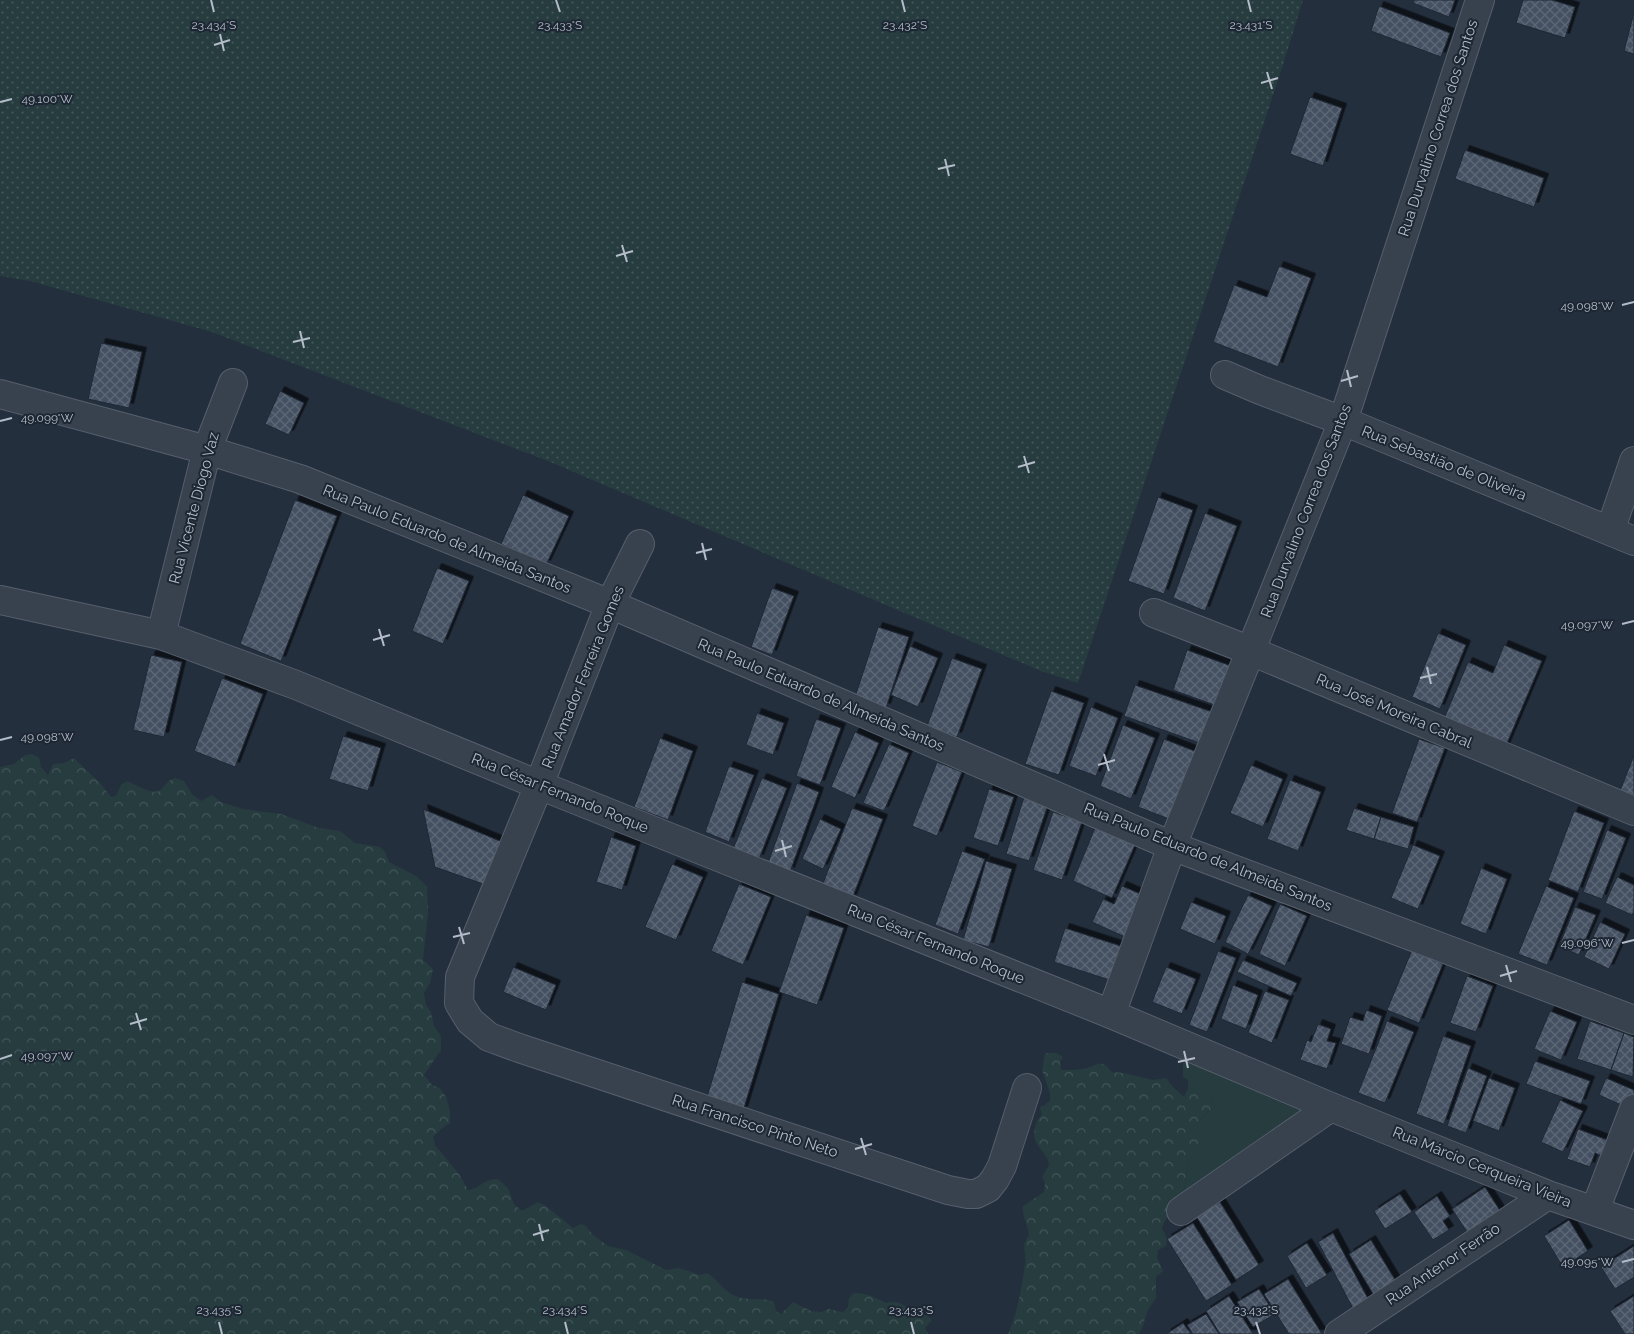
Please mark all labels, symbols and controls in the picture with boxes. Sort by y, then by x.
street label: Rua Durvalino Correa dos Santos [1394,17,1482,239]
text: 23.434°S [192,18,236,32]
text: 23.433°S [538,18,582,32]
text: 23.432°S [883,18,927,32]
text: 23.431°S [1229,18,1273,32]
text: 49.100°W [21,92,73,106]
text: 49.098°W [1560,299,1614,313]
street label: Rua Durvalino Correa dos Santos [1257,402,1355,620]
text: 49.099°W [21,411,74,425]
street label: Rua Sebastião de Oliveira [1359,422,1529,504]
street label: Rua Vicente Diogo Vaz [165,430,223,586]
street label: Rua Paulo Eduardo de Almeida Santos [320,481,574,597]
street label: Rua Amador Ferreira Gomes [538,583,628,771]
text: 49.097°W [1561,618,1614,632]
street label: Rua Paulo Eduardo de Almeida Santos [695,635,947,755]
street label: Rua José Moreira Cabral [1313,670,1475,752]
text: 49.098°W [20,730,74,744]
street label: Rua César Fernando Roque [469,749,651,837]
street label: Rua Paulo Eduardo de Almeida Santos [1081,799,1335,915]
street label: Rua César Fernando Roque [845,900,1027,988]
text: 49.096°W [1560,936,1614,950]
text: 49.097°W [21,1049,74,1063]
street label: Rua Francisco Pinto Neto [670,1091,840,1161]
street label: Rua Márcio Cerqueira Vieira [1390,1123,1574,1211]
street label: Rua Antenor Ferrão [1383,1219,1504,1309]
text: 49.095°W [1561,1255,1614,1269]
text: 23.435°S [197,1303,241,1317]
text: 23.434°S [543,1303,587,1317]
text: 23.433°S [889,1303,933,1317]
text: 23.432°S [1234,1303,1278,1317]

